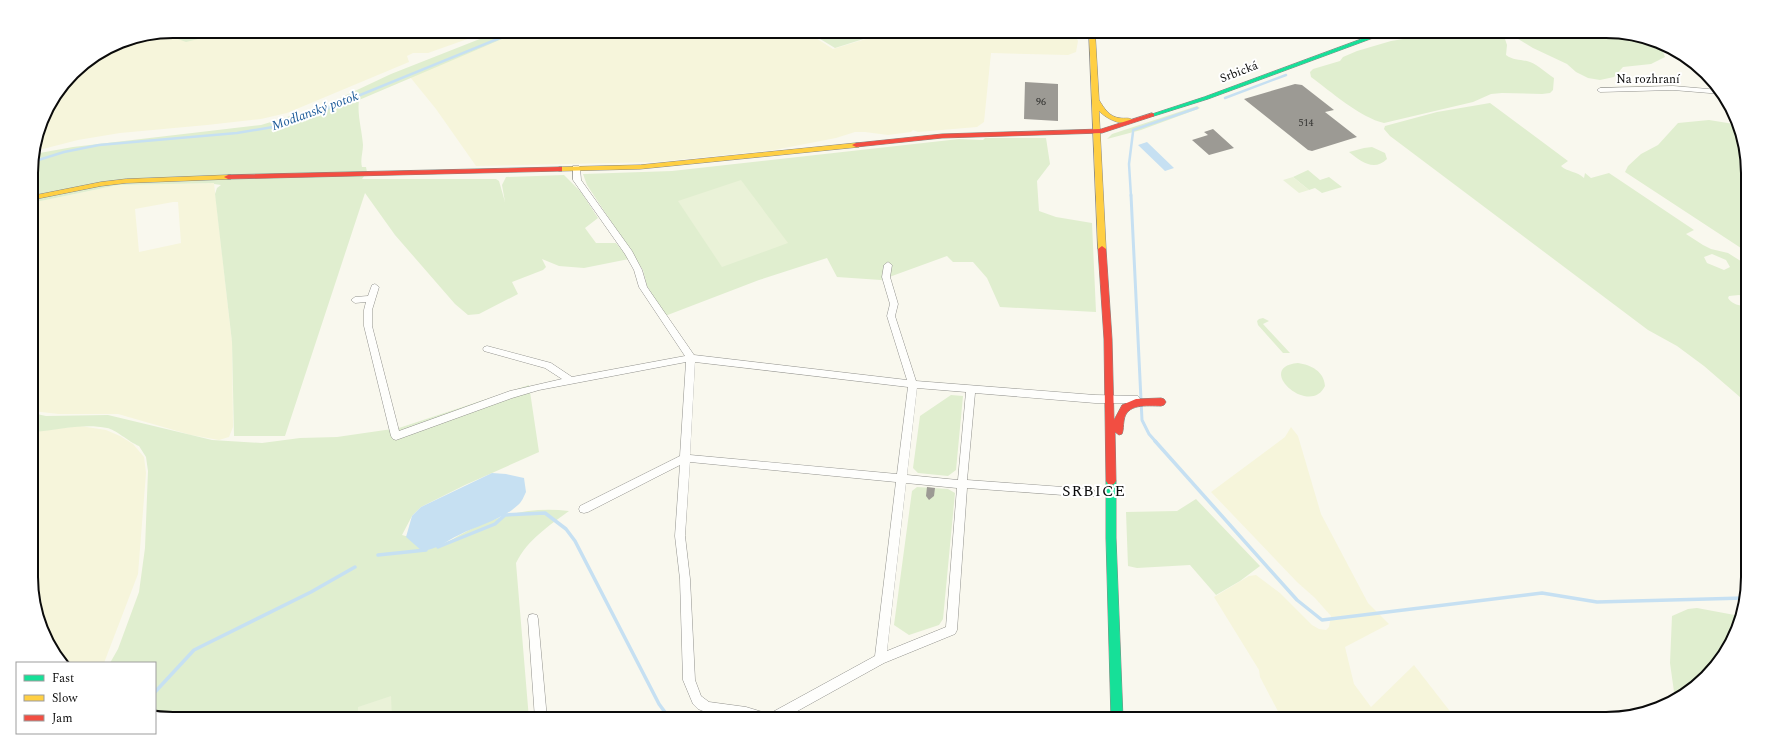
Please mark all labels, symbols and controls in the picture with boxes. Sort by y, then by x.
street label: Srbická [1217,56,1261,88]
street label: Na rozhraní [1616,70,1681,89]
water label: Modlanský potok [269,86,361,136]
house number: 96 [1036,94,1046,110]
house number: 514 [1299,115,1314,131]
district label: SRBICE [1062,479,1126,503]
legend [16,662,156,734]
text: Fast [52,669,74,688]
text: Slow [52,689,78,708]
text: Jam [52,709,73,728]

